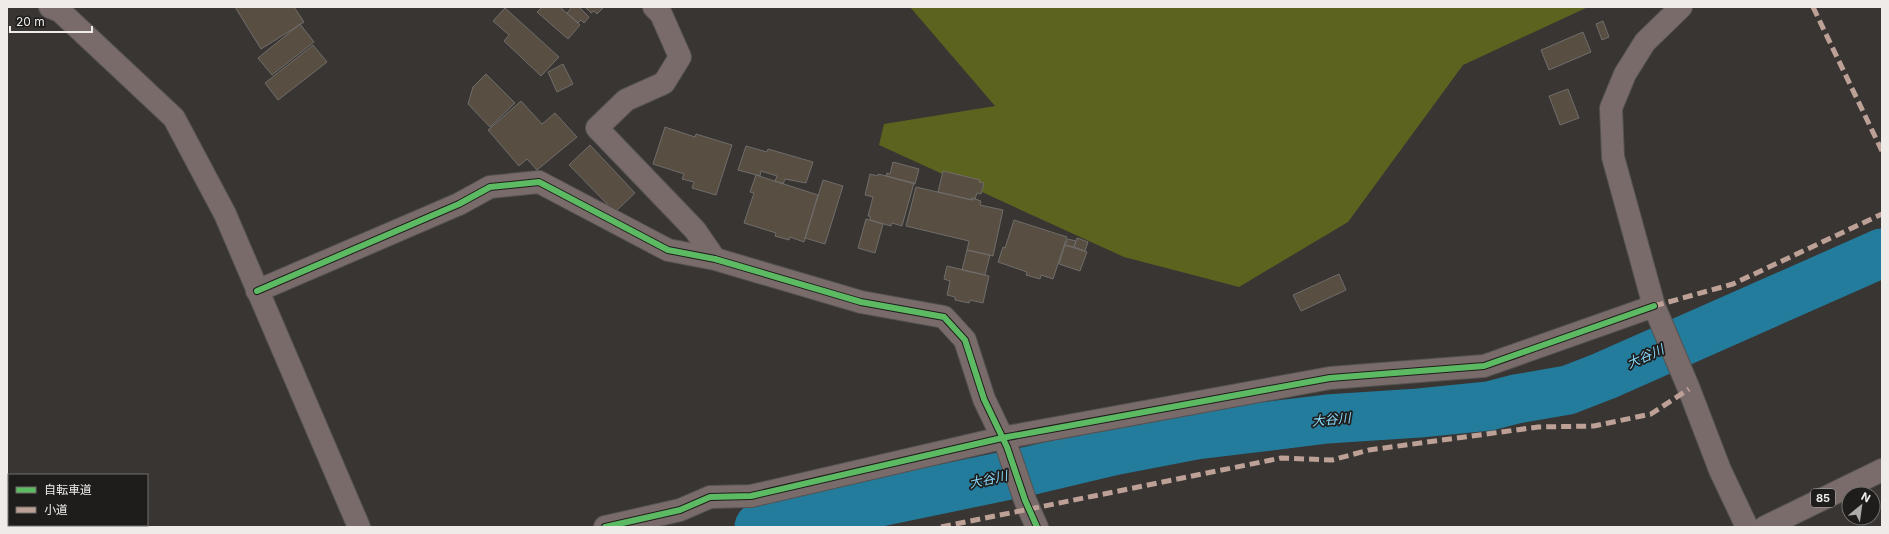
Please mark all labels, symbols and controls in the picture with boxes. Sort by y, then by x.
scale bar [10,8,92,34]
text: 20 m [16,14,45,29]
water label: 大谷川 [1624,340,1668,371]
water label: 大谷川 [1311,409,1353,429]
water label: 大谷川 [967,467,1011,491]
legend [8,474,148,526]
text: 自転車道 [44,482,92,497]
north arrow [1841,486,1881,526]
road number: 85 [1811,489,1835,507]
text: N [1859,489,1873,505]
text: 小道 [44,502,68,517]

